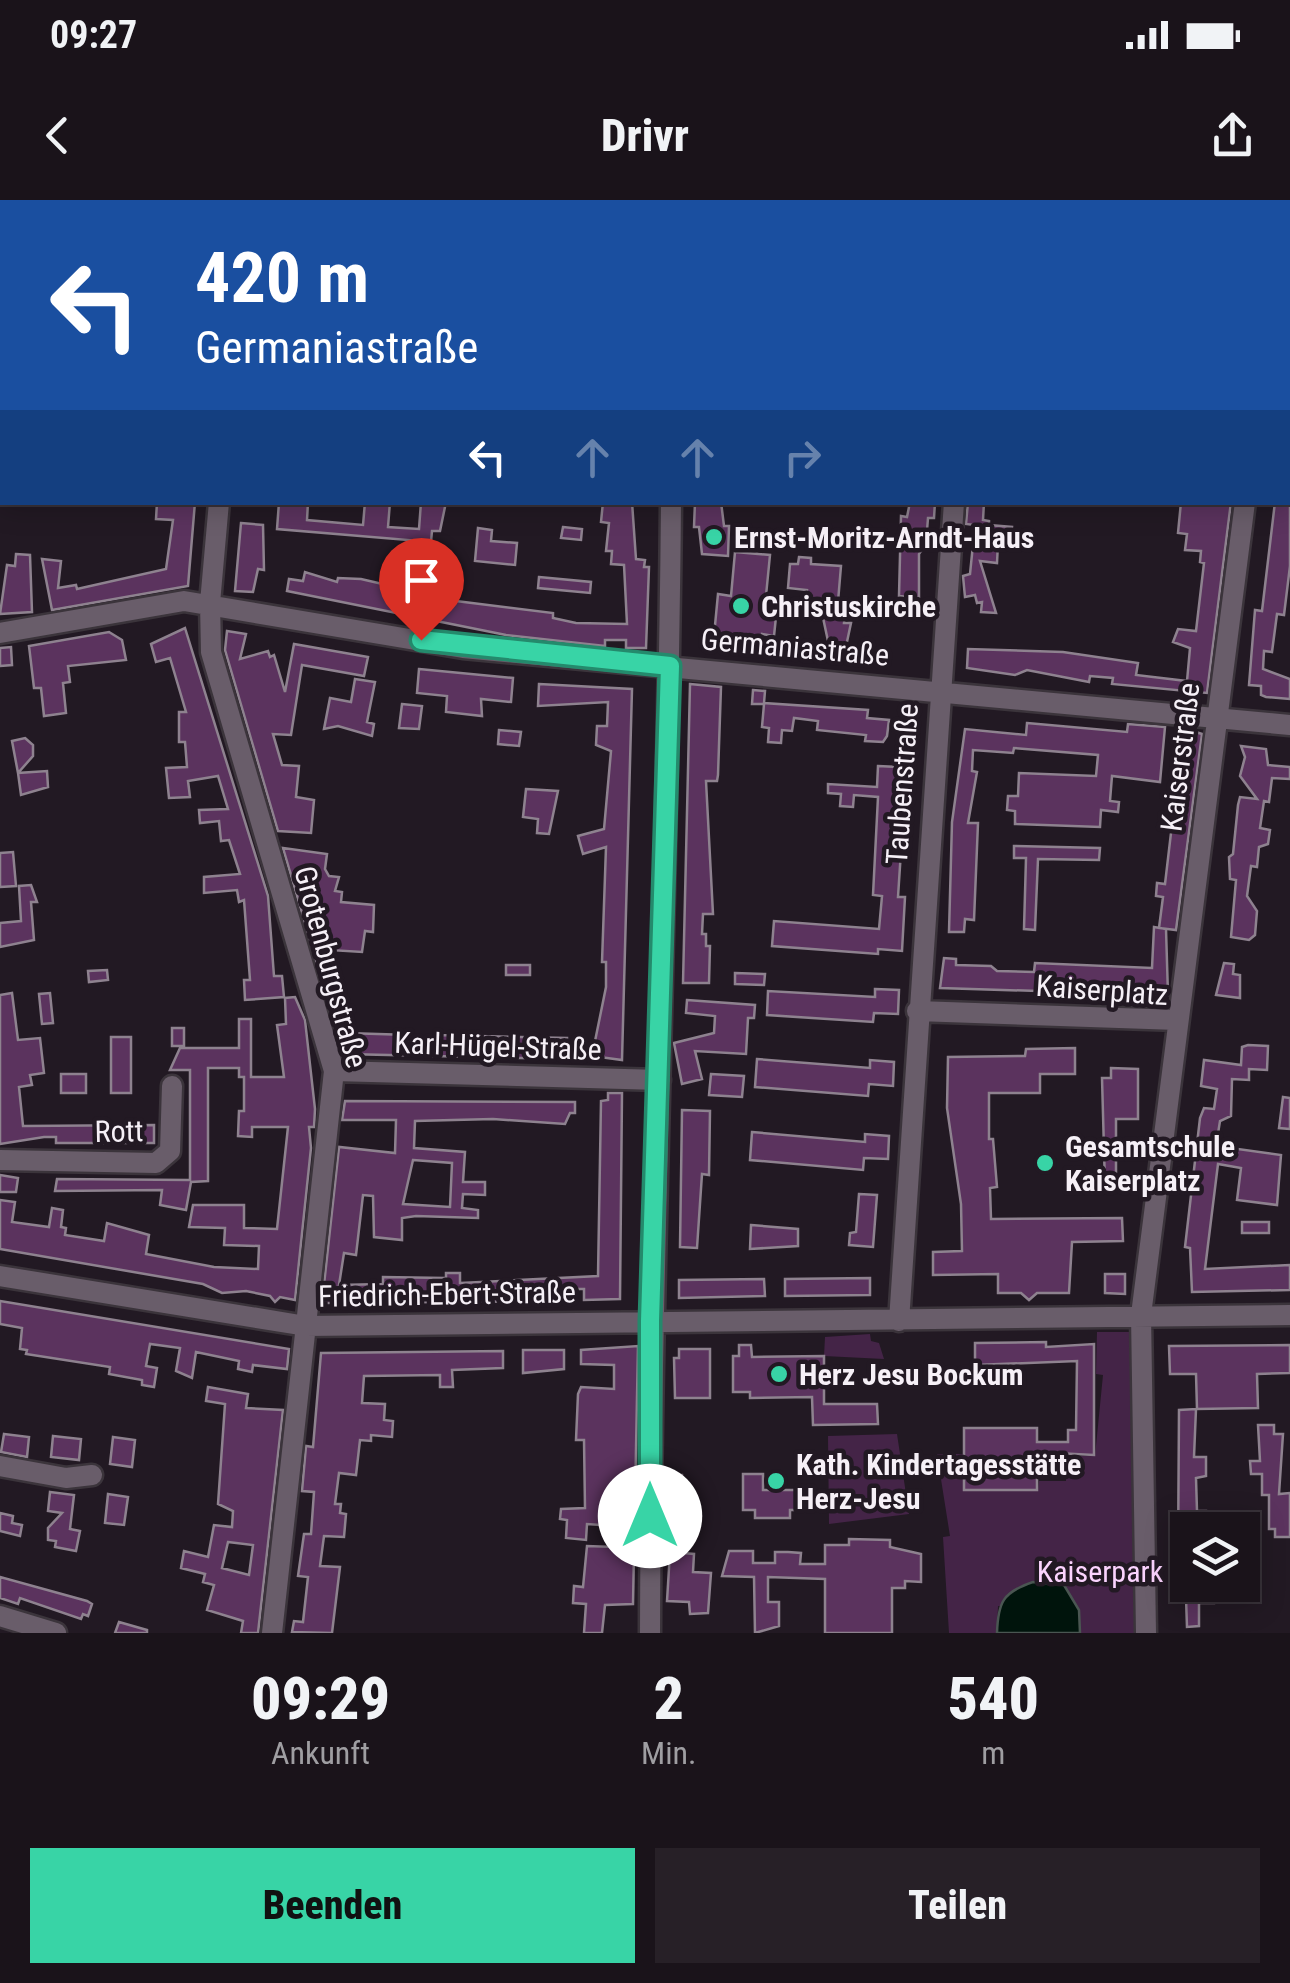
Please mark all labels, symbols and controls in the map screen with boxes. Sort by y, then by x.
text: 09:27 [50,13,137,57]
icon: back [30,108,85,163]
icon: share [1205,108,1260,163]
text: Drivr [601,109,689,162]
text: 420 m [195,237,369,319]
icon: left [30,240,160,370]
text: Germaniastraße [195,321,478,374]
icon: left [460,430,515,485]
icon: ahead [565,430,620,485]
icon: ahead [670,430,725,485]
icon: right [775,430,830,485]
place label: Ernst-Moritz-Arndt-Haus [734,520,1034,555]
marker: Ernst-Moritz-Arndt-Haus [703,526,725,548]
pin [379,538,464,641]
icon: arrive [394,553,449,608]
place label: Christuskirche [761,589,936,624]
marker: Christuskirche [730,595,752,617]
street label: Germaniastraße [699,621,891,673]
street label: Kaiserstraße [1154,681,1206,833]
street label: Taubenstraße [879,702,925,866]
street label: Grotenburgstraße [287,862,375,1072]
street label: Kaiserplatz [1035,968,1169,1012]
street label: Karl-Hügel-Straße [394,1025,602,1067]
street label: Rott [94,1113,144,1149]
place label: Gesamtschule Kaiserplatz [1065,1129,1235,1198]
marker: Gesamtschule Kaiserplatz [1034,1152,1056,1174]
street label: Friedrich-Ebert-Straße [318,1274,576,1314]
place label: Herz Jesu Bockum [799,1357,1023,1392]
marker: Herz Jesu Bockum [768,1363,790,1385]
place label: Kath. Kindertagesstätte Herz-Jesu [796,1447,1081,1516]
position arrow [598,1464,702,1568]
marker: Kath. Kindertagesstätte Herz-Jesu [765,1470,787,1492]
map controls [1170,1512,1260,1602]
button: layers [1170,1512,1260,1602]
park label: Kaiserpark [1037,1554,1164,1589]
text: 09:29 [251,1663,390,1734]
text: 2 [653,1663,684,1734]
text: 540 [947,1663,1039,1734]
text: Ankunft [271,1734,370,1772]
text: Min. [641,1734,696,1772]
text: m [981,1734,1005,1772]
button: Beenden [30,1848,635,1963]
button: Teilen [655,1848,1260,1963]

